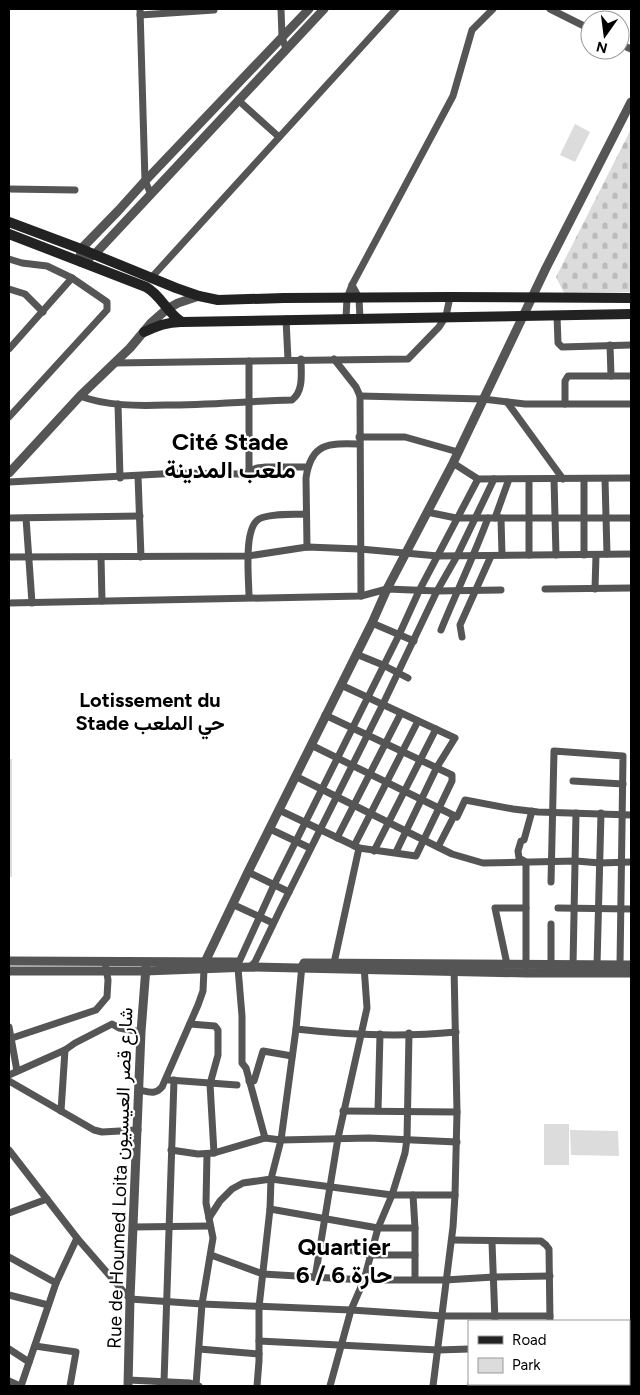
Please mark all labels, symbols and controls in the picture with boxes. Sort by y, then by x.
north arrow [580,10,630,60]
text: N [595,38,609,57]
district label: Cité Stade ملعب المدينة [164,427,296,484]
district label: Lotissement du Stade حي الملعب [75,688,225,740]
street label: Rue de Houmed Loita شارع قصر العيسيون [103,1007,138,1349]
district label: Quartier 6 / حارة 6 [296,1232,392,1290]
legend [468,1320,630,1385]
text: Road [512,1331,547,1349]
text: Park [512,1356,541,1374]

